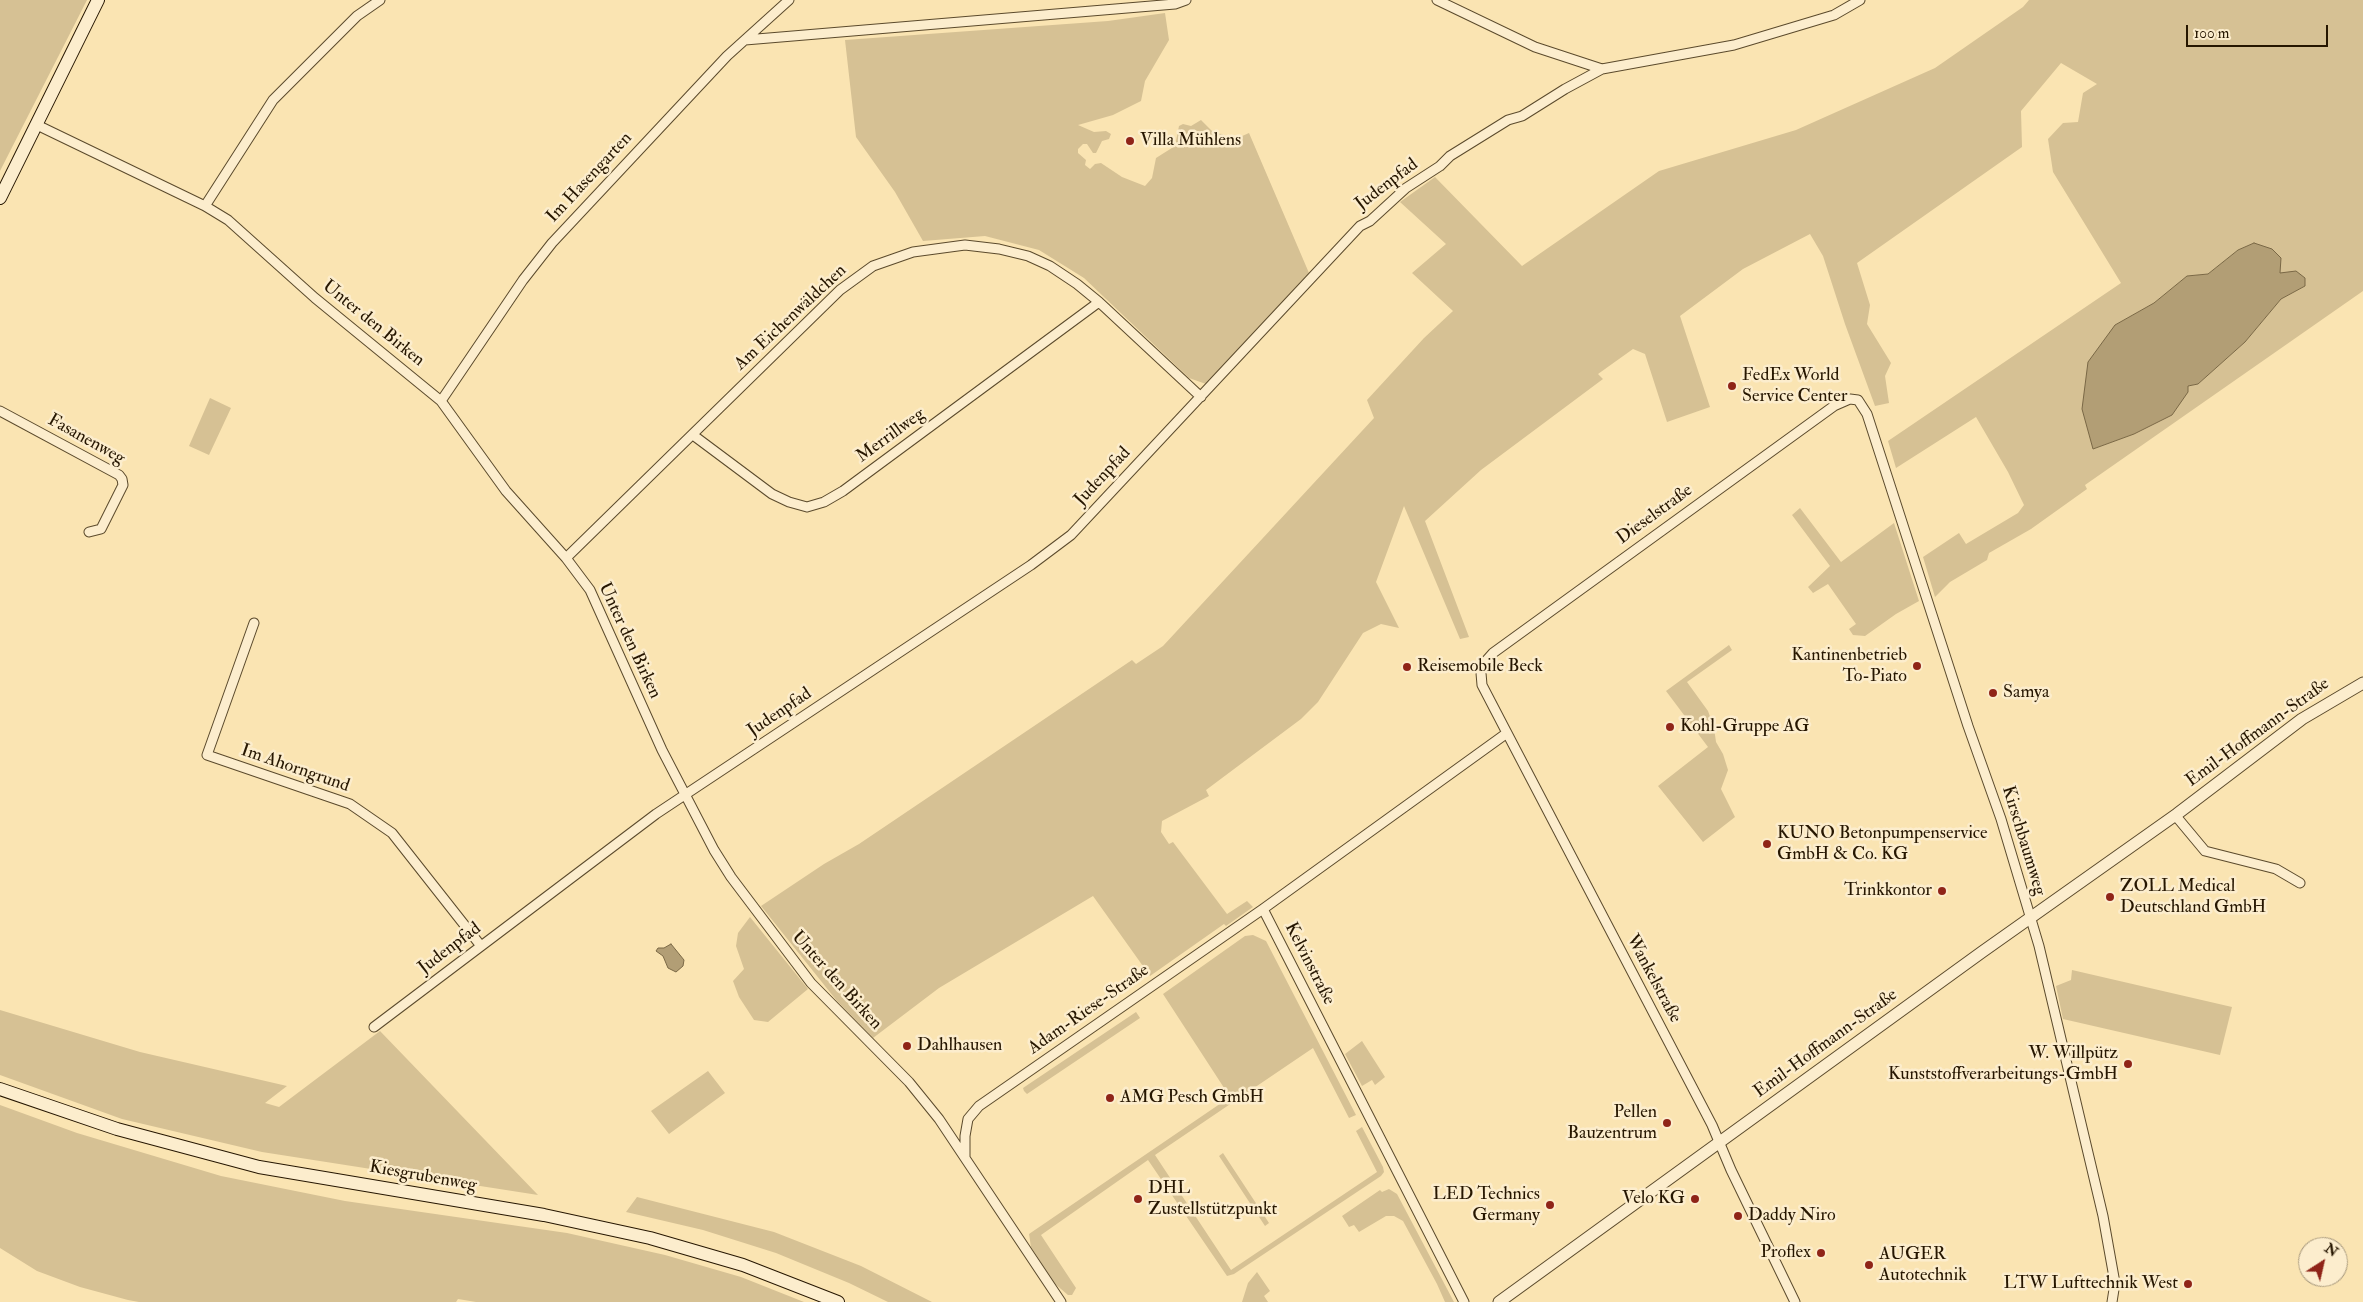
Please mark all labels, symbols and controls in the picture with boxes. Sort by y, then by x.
scale bar [2188,15,2330,47]
text: 100 m [2194,24,2229,43]
street label: Im Hasengarten [543,128,637,228]
place label: Villa Mühlens [1140,130,1241,152]
marker: Villa Mühlens [1124,135,1136,147]
street label: Judenpfad [1351,154,1423,216]
street label: Am Eichenwäldchen [730,260,852,376]
street label: Unter den Birken [317,276,429,372]
place label: FedEx World Service Center [1742,365,1847,408]
marker: FedEx World Service Center [1726,380,1738,392]
street label: Merrillweg [853,404,929,468]
street label: Fasanenweg [44,410,128,470]
street label: Judenpfad [1070,443,1136,511]
street label: Dieselstraße [1613,480,1697,550]
street label: Unter den Birken [593,580,665,702]
place label: Kantinenbetrieb To-Piato [1791,645,1907,688]
place label: Reisemobile Beck [1417,656,1543,678]
marker: Kantinenbetrieb To-Piato [1911,660,1923,672]
marker: Reisemobile Beck [1401,661,1413,673]
street label: Emil-Hoffmann-Straße [2182,674,2334,792]
place label: Samya [2003,682,2049,704]
street label: Judenpfad [744,684,816,742]
marker: Samya [1987,687,1999,699]
place label: Kohl-Gruppe AG [1680,716,1809,738]
marker: Kohl-Gruppe AG [1664,721,1676,733]
street label: Im Ahorngrund [238,740,352,798]
street label: Kirschbaumweg [1996,784,2050,898]
place label: KUNO Betonpumpenservice GmbH & Co. KG [1777,823,1988,866]
marker: KUNO Betonpumpenservice GmbH & Co. KG [1761,838,1773,850]
place label: ZOLL Medical Deutschland GmbH [2120,876,2266,919]
place label: Trinkkontor [1844,880,1932,902]
marker: Trinkkontor [1936,885,1948,897]
marker: ZOLL Medical Deutschland GmbH [2104,891,2116,903]
street label: Judenpfad [414,918,486,980]
street label: Kelvinstraße [1279,919,1339,1009]
street label: Unter den Birken [786,927,886,1035]
street label: Wankelstraße [1621,931,1685,1027]
street label: Adam-Riese-Straße [1024,960,1154,1060]
street label: Emil-Hoffmann-Straße [1750,985,1902,1103]
place label: Dahlhausen [917,1035,1002,1057]
marker: Dahlhausen [901,1040,913,1052]
place label: W. Willpütz Kunststoffverarbeitungs-GmbH [1888,1043,2118,1086]
marker: W. Willpütz Kunststoffverarbeitungs-GmbH [2122,1058,2134,1070]
place label: AMG Pesch GmbH [1120,1087,1264,1109]
marker: AMG Pesch GmbH [1104,1092,1116,1104]
place label: Pellen Bauzentrum [1567,1102,1657,1144]
marker: Pellen Bauzentrum [1661,1117,1673,1129]
street label: Kiesgrubenweg [368,1157,478,1197]
place label: DHL Zustellstützpunkt [1148,1178,1277,1220]
place label: LED Technics Germany [1433,1184,1540,1226]
place label: Velo KG [1622,1188,1685,1210]
marker: DHL Zustellstützpunkt [1132,1193,1144,1205]
marker: Velo KG [1689,1193,1701,1205]
marker: LED Technics Germany [1544,1199,1556,1211]
place label: Daddy Niro [1748,1205,1836,1227]
marker: Daddy Niro [1732,1210,1744,1222]
north arrow [2298,1237,2348,1287]
text: N [2321,1240,2341,1261]
place label: Proflex [1760,1242,1811,1264]
place label: AUGER Autotechnik [1879,1244,1967,1286]
marker: Proflex [1815,1247,1827,1259]
marker: AUGER Autotechnik [1863,1259,1875,1271]
place label: LTW Lufttechnik West [2004,1273,2178,1295]
marker: LTW Lufttechnik West [2182,1278,2194,1290]

